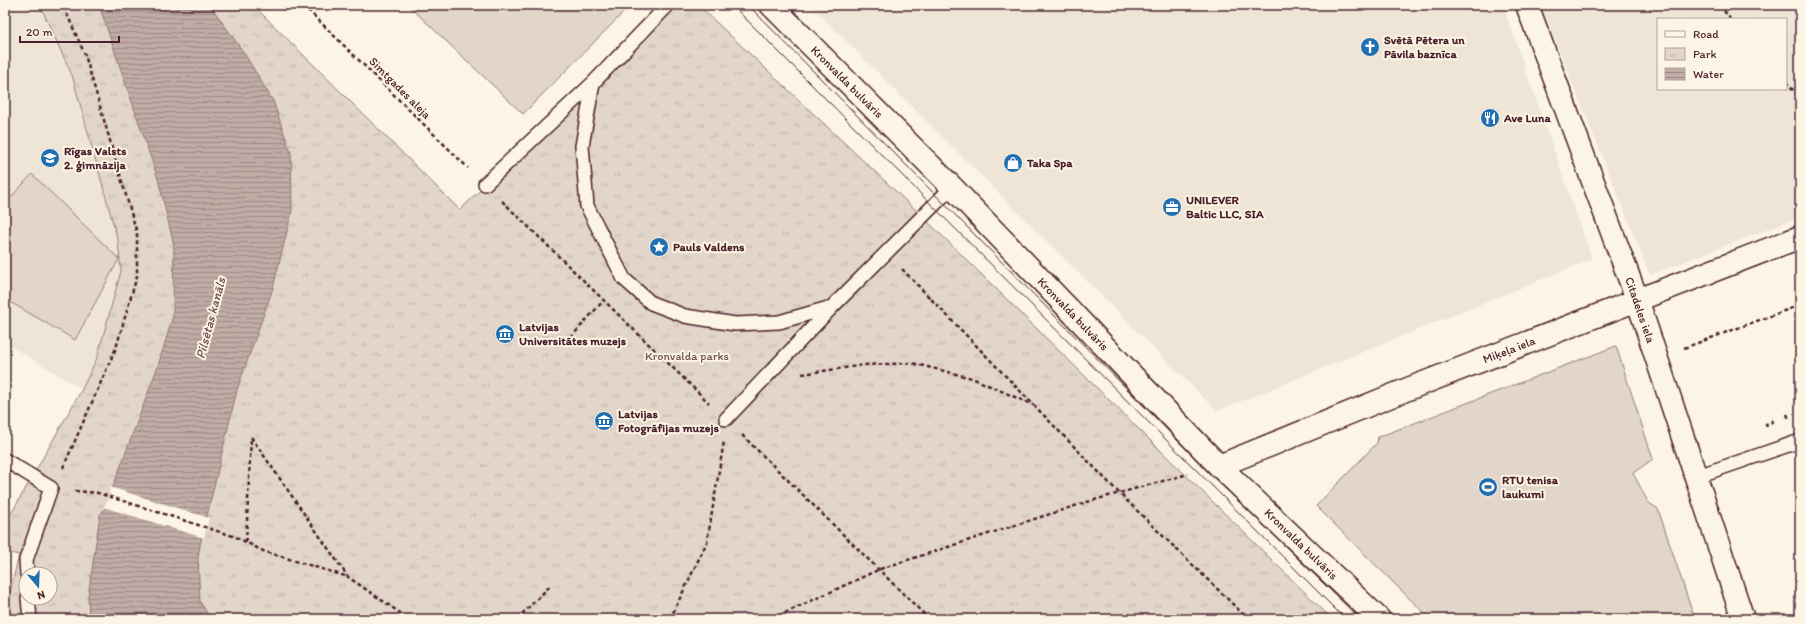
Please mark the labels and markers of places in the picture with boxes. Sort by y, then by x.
place label: Svētā Pētera un Pāvila baznīca [1384,33,1465,61]
church icon: Svētā Pētera un Pāvila baznīca [1359,36,1381,58]
restaurant icon: Ave Luna [1479,107,1501,129]
place label: Ave Luna [1503,111,1552,125]
place label: Rīgas Valsts 2. ģimnāzija [64,144,127,173]
school or university icon: Rīgas Valsts 2. ģimnāzija [39,147,61,169]
shop icon: Taka Spa [1002,152,1024,174]
place label: Taka Spa [1026,156,1073,171]
place label: UNILEVER Baltic LLC, SIA [1186,193,1264,221]
office icon: UNILEVER Baltic LLC, SIA [1161,196,1183,218]
place icon: Pauls Valdens [648,236,670,258]
place label: Pauls Valdens [673,240,745,254]
place label: Latvijas Universitātes muzejs [519,320,627,349]
museum icon: Latvijas Universitātes muzejs [494,323,516,345]
place label: Latvijas Fotogrāfijas muzejs [618,407,719,436]
museum icon: Latvijas Fotogrāfijas muzejs [593,410,615,432]
place label: RTU tenisa laukumi [1502,473,1559,501]
sports icon: RTU tenisa laukumi [1477,476,1499,498]

